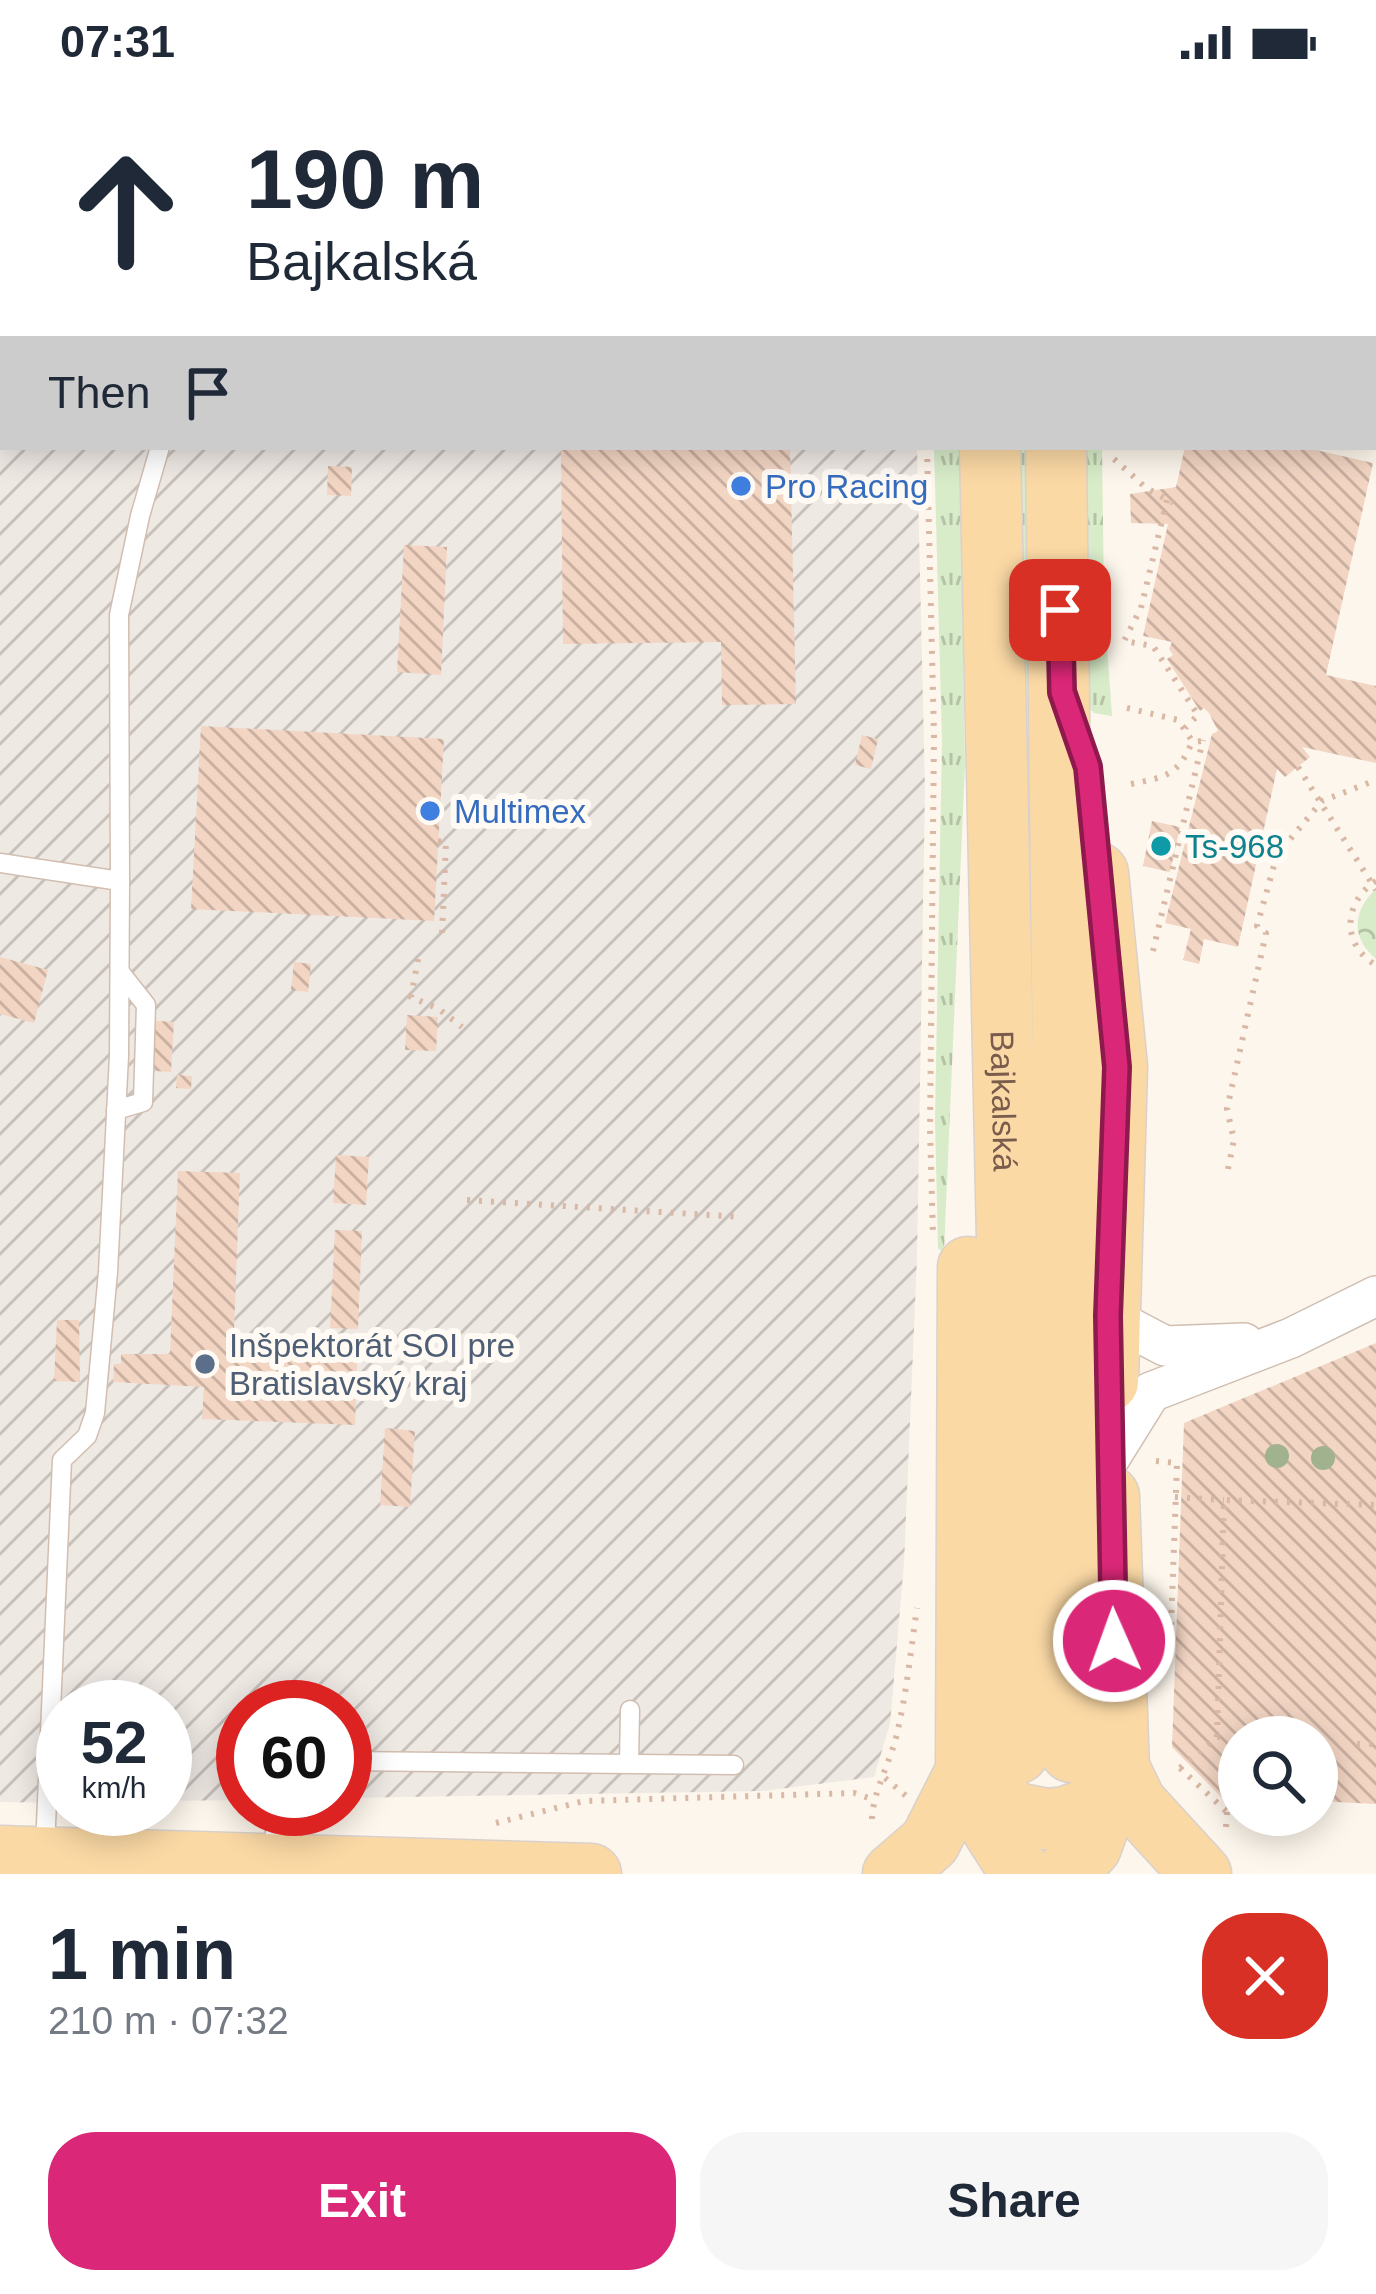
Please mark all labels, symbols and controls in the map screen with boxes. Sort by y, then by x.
text: 07:31 [60,16,175,67]
icon: ahead [48,132,204,288]
text: 190 m [246,132,484,226]
text: Bajkalská [246,231,477,291]
icon: arrive [175,360,241,426]
text: Then [48,367,151,418]
place label: Pro Racing [765,468,928,505]
marker: Pro Racing [728,473,754,499]
pin [1009,559,1111,661]
icon: arrive [1027,577,1093,643]
place label: Multimex [454,793,587,830]
marker: Multimex [417,798,443,824]
place label: Ts-968 [1185,828,1284,865]
marker: Ts-968 [1148,833,1174,859]
street label: Bajkalská [984,1030,1024,1173]
place label: Inšpektorát SOI pre Bratislavský kraj [229,1327,515,1402]
marker: Inšpektorát SOI pre Bratislavský kraj [192,1351,218,1377]
position arrow [1051,1578,1177,1704]
speed limit sign: 60 [216,1680,372,1836]
text: 52 [81,1709,147,1776]
map controls [1218,1716,1338,1836]
button: search [1218,1716,1338,1836]
text: km/h [81,1771,147,1804]
button: close [1202,1913,1328,2039]
text: 1 min [48,1914,236,1994]
text: 210 m · 07:32 [48,1999,289,2042]
button: Exit [48,2132,676,2270]
button: Share [700,2132,1328,2270]

